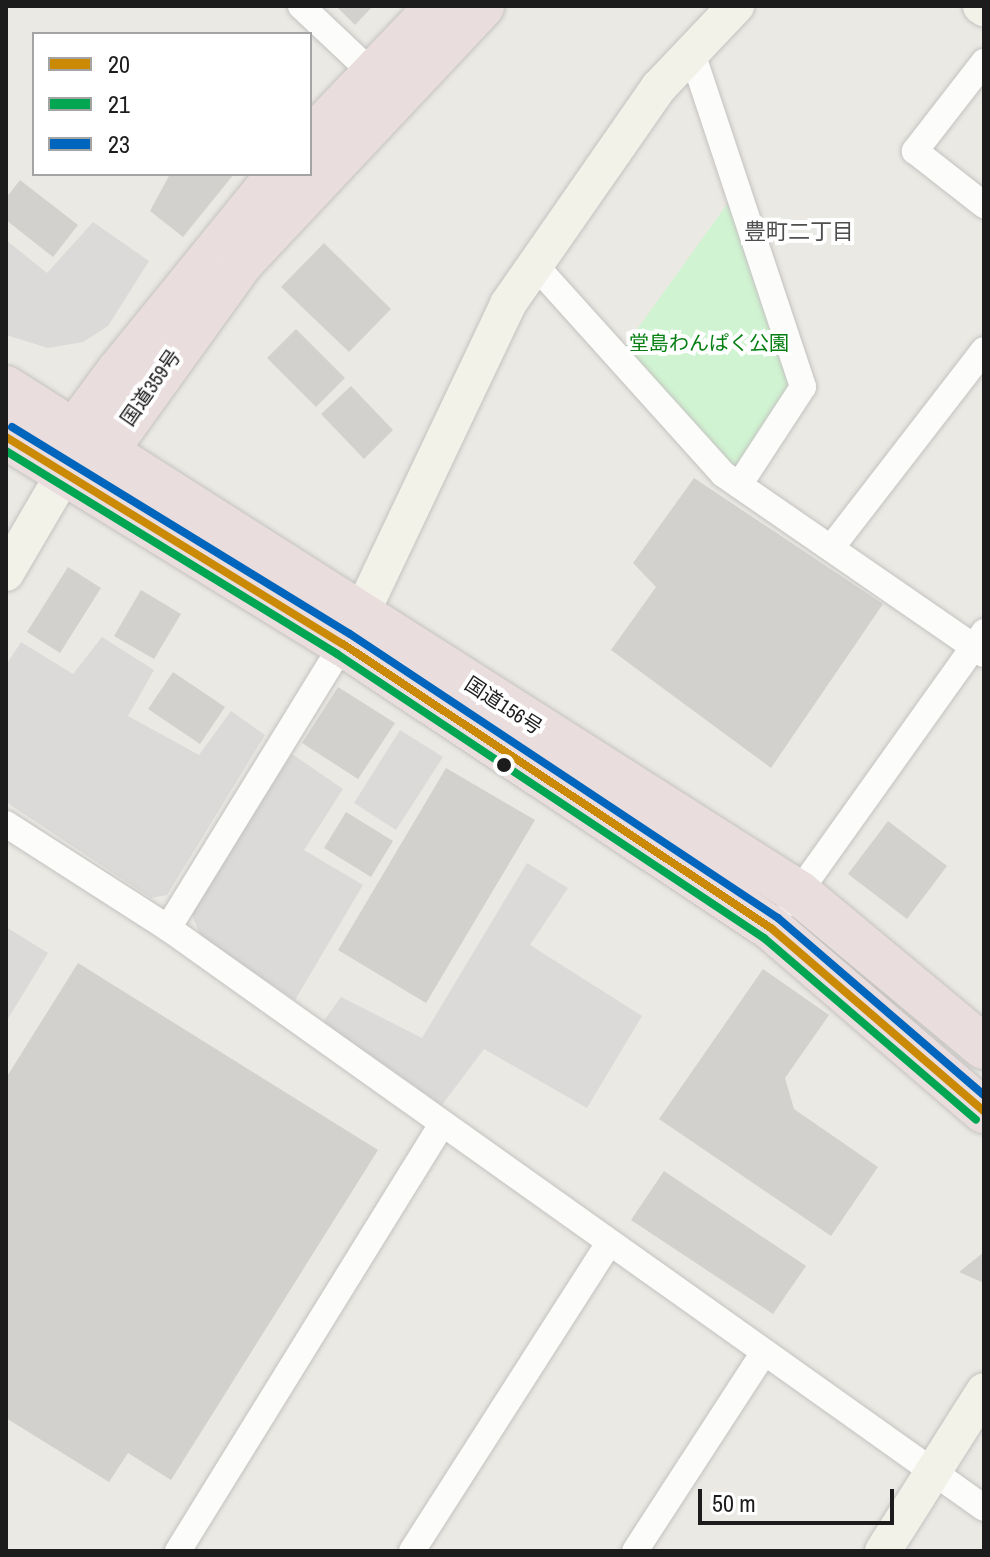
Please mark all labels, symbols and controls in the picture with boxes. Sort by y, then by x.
legend [32,32,312,176]
text: 20 [108,48,130,80]
text: 21 [108,88,130,120]
text: 23 [108,128,130,160]
district label: 豊町二丁目 [744,219,854,245]
park label: 堂島わんぱく公園 [629,330,789,354]
street label: 国道359号 [115,344,185,430]
street label: 国道156号 [461,671,547,739]
unlabelled marker [496,757,512,773]
scale bar [702,1473,898,1523]
text: 50 m [712,1487,756,1519]

